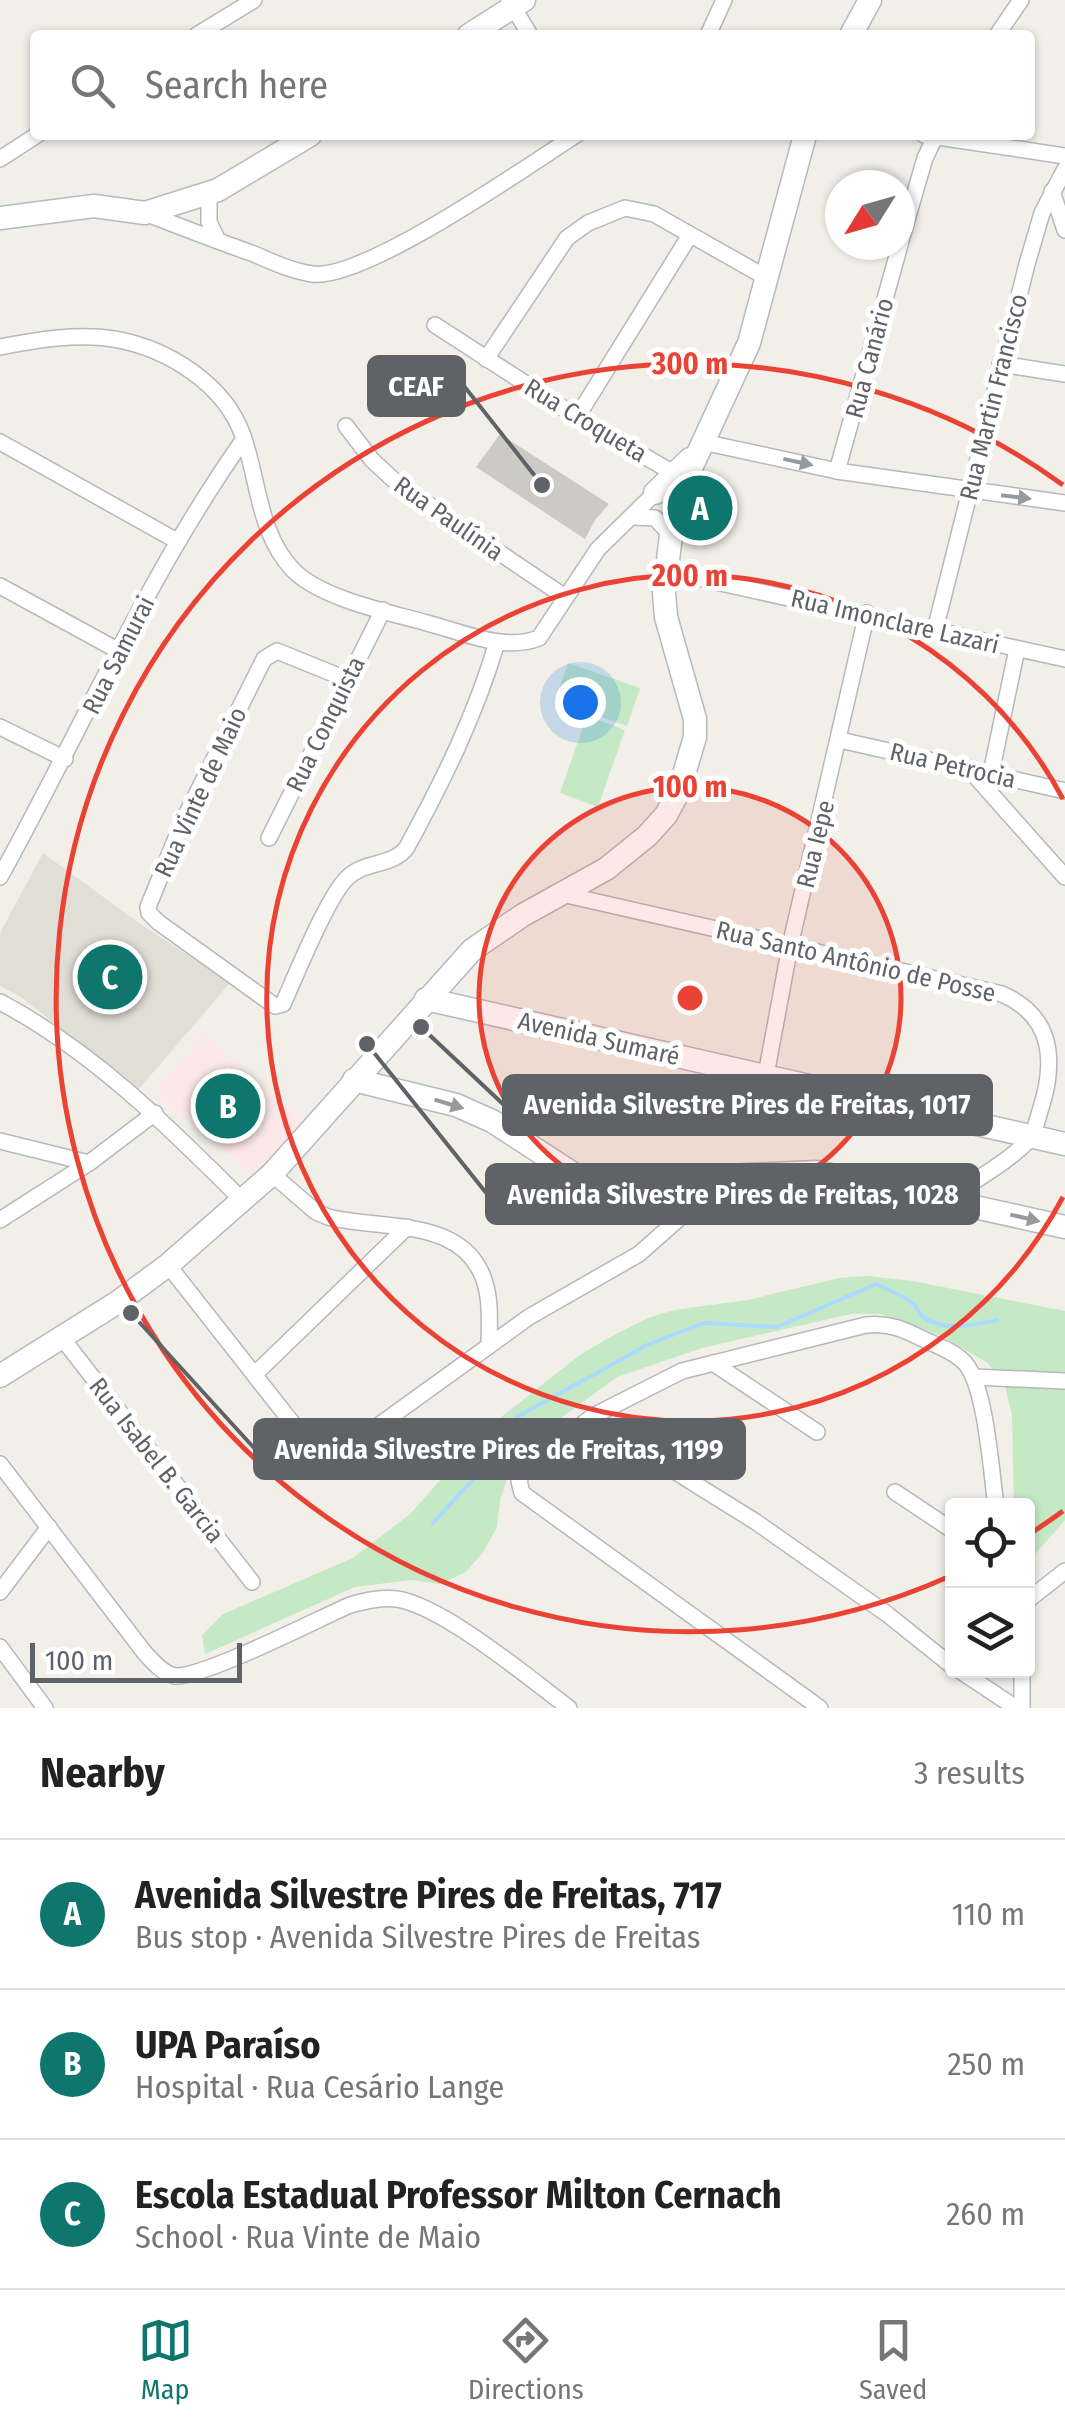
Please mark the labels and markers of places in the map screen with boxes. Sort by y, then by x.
callout: CEAF [369,357,464,415]
pin: A [668,470,732,546]
pin: C [78,940,142,1014]
centre of rings [672,980,708,1016]
pin: B [196,1068,260,1144]
callout: Avenida Silvestre Pires de Freitas, 1017 [504,1076,991,1134]
callout: Avenida Silvestre Pires de Freitas, 1028 [487,1165,978,1223]
callout: Avenida Silvestre Pires de Freitas, 1199 [255,1420,744,1478]

